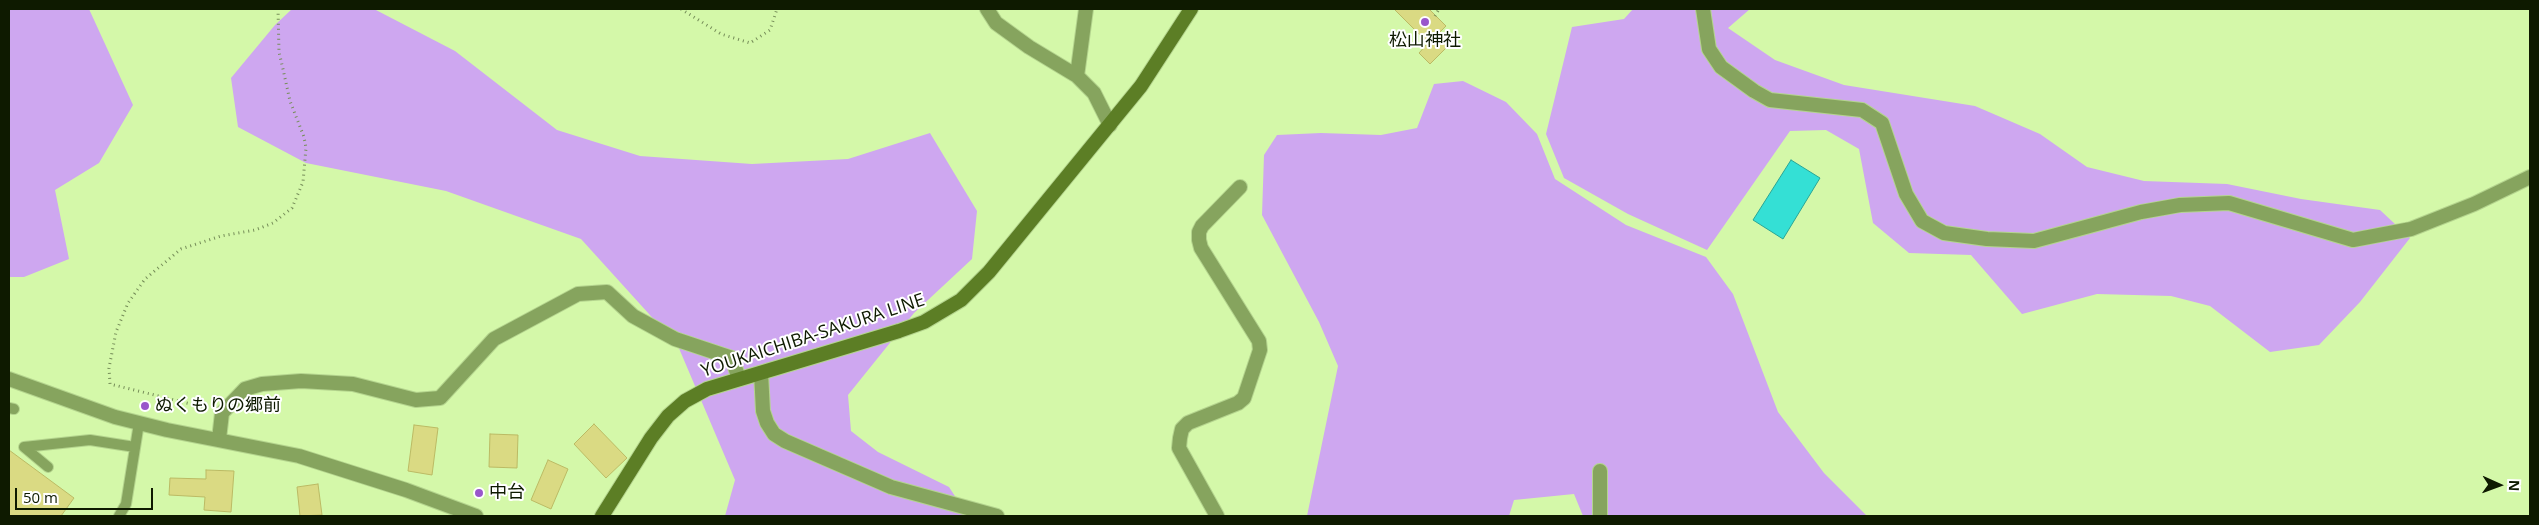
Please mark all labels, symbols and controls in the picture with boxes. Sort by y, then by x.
marker: 松山神社 [1419,16,1431,28]
place label: 松山神社 [1389,30,1461,52]
street label: YOUKAICHIBA-SAKURA LINE [699,290,927,382]
place label: ぬくもりの郷前 [155,395,281,417]
marker: ぬくもりの郷前 [139,400,151,412]
north arrow [2474,460,2524,510]
scale bar [18,478,155,510]
text: N [2505,480,2524,492]
place label: 中台 [489,482,525,504]
text: 50 m [23,487,58,507]
marker: 中台 [473,487,485,499]

